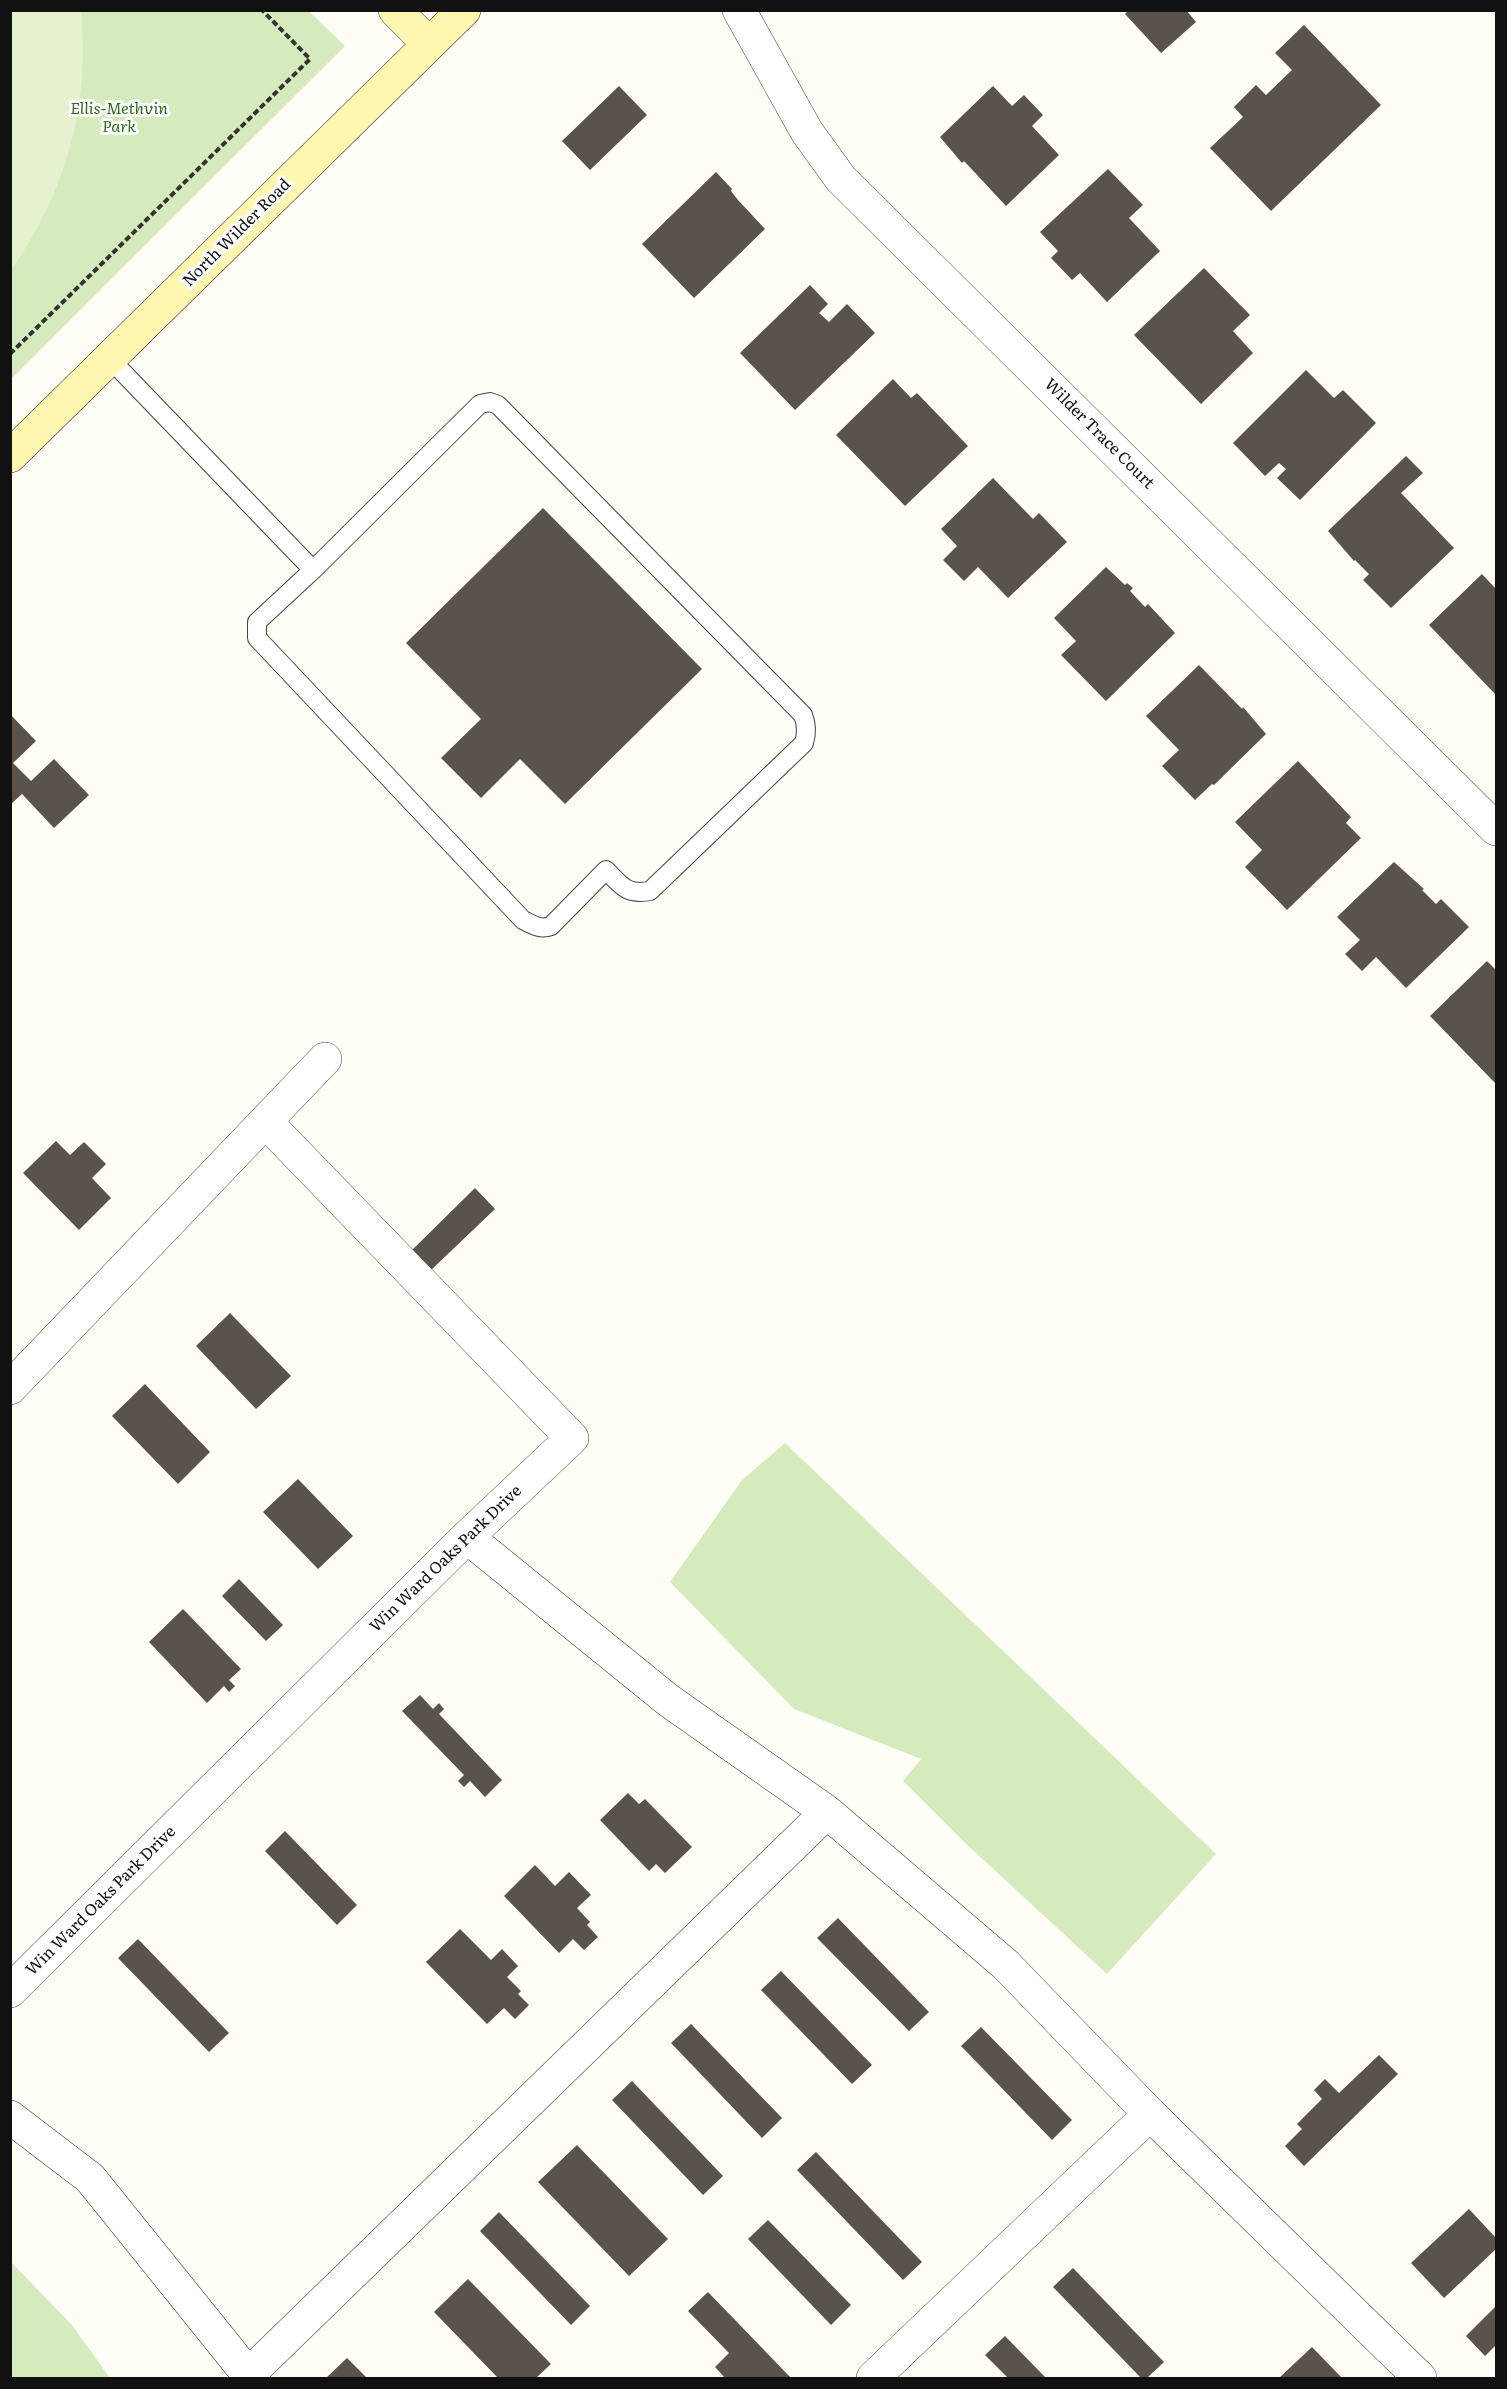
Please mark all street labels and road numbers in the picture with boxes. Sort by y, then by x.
street label: North Wilder Road [179,175,295,291]
street label: Wilder Trace Court [1040,375,1158,493]
street label: Win Ward Oaks Park Drive [366,1481,526,1637]
street label: Win Ward Oaks Park Drive [22,1822,180,1980]

